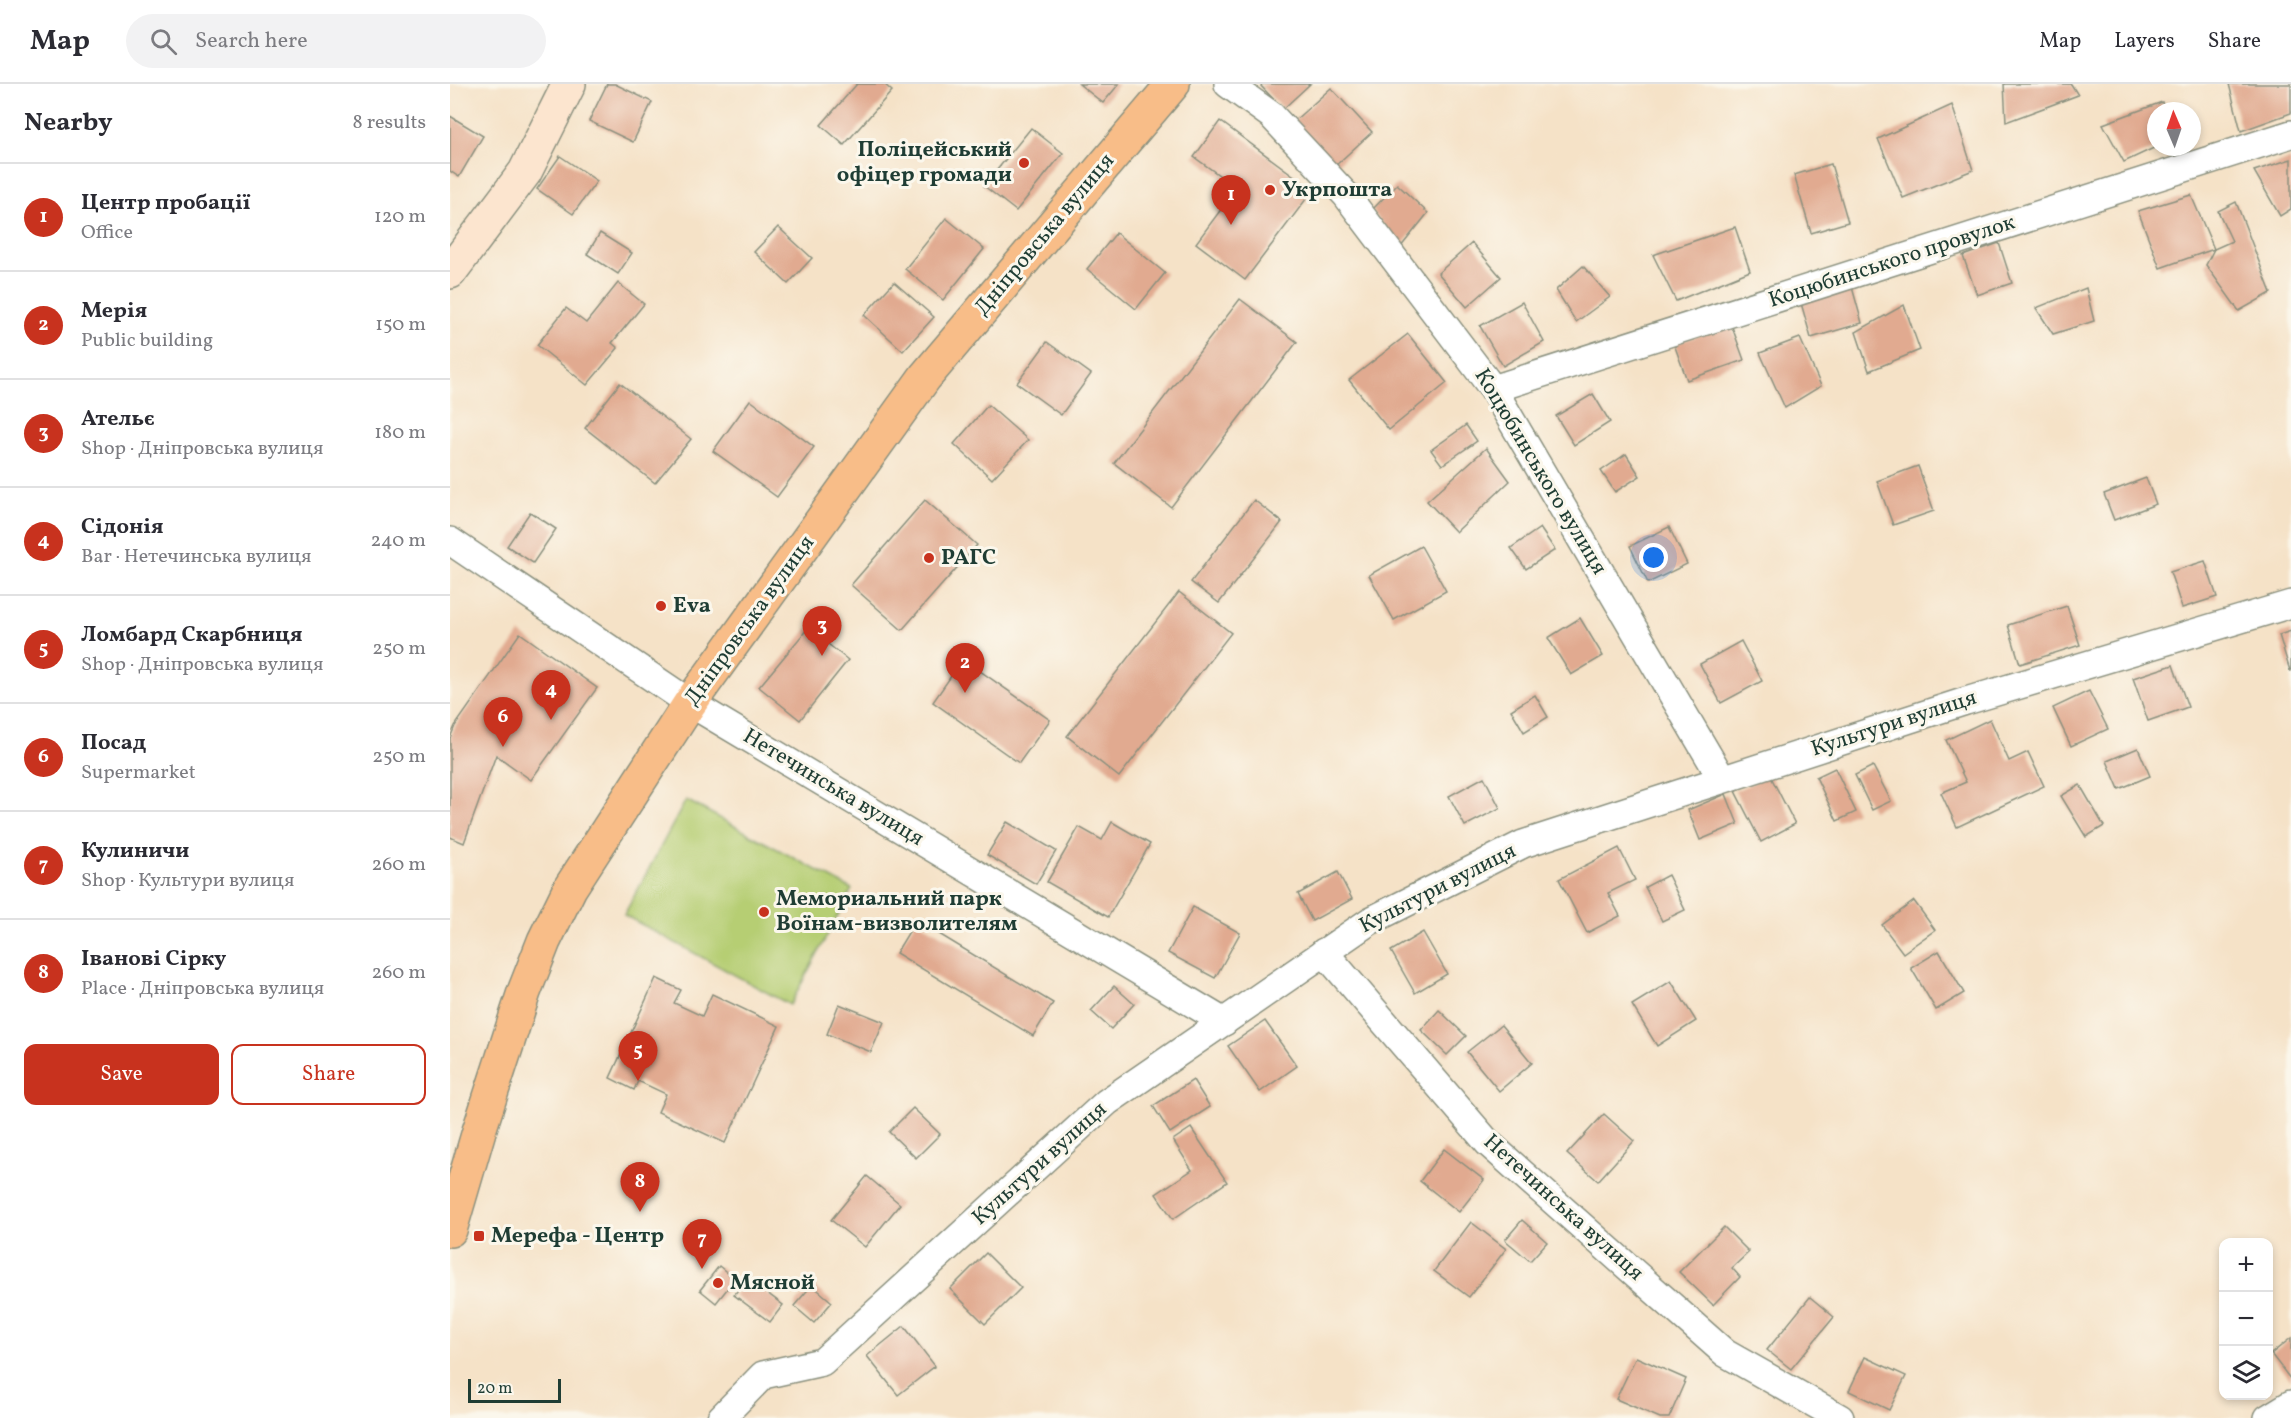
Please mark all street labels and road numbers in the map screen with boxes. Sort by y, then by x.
street label: Дніпровська вулиця [968,147,1122,323]
street label: Коцюбинського провулок [1765,207,2020,317]
street label: Коцюбинського вулиця [1466,363,1614,581]
street label: Дніпровська вулиця [678,529,822,713]
street label: Культури вулиця [1807,683,1981,765]
street label: Нетечинська вулиця [736,722,930,854]
street label: Культури вулиця [1354,836,1522,942]
street label: Культури вулиця [966,1095,1114,1233]
street label: Нетечинська вулиця [1476,1127,1650,1289]

